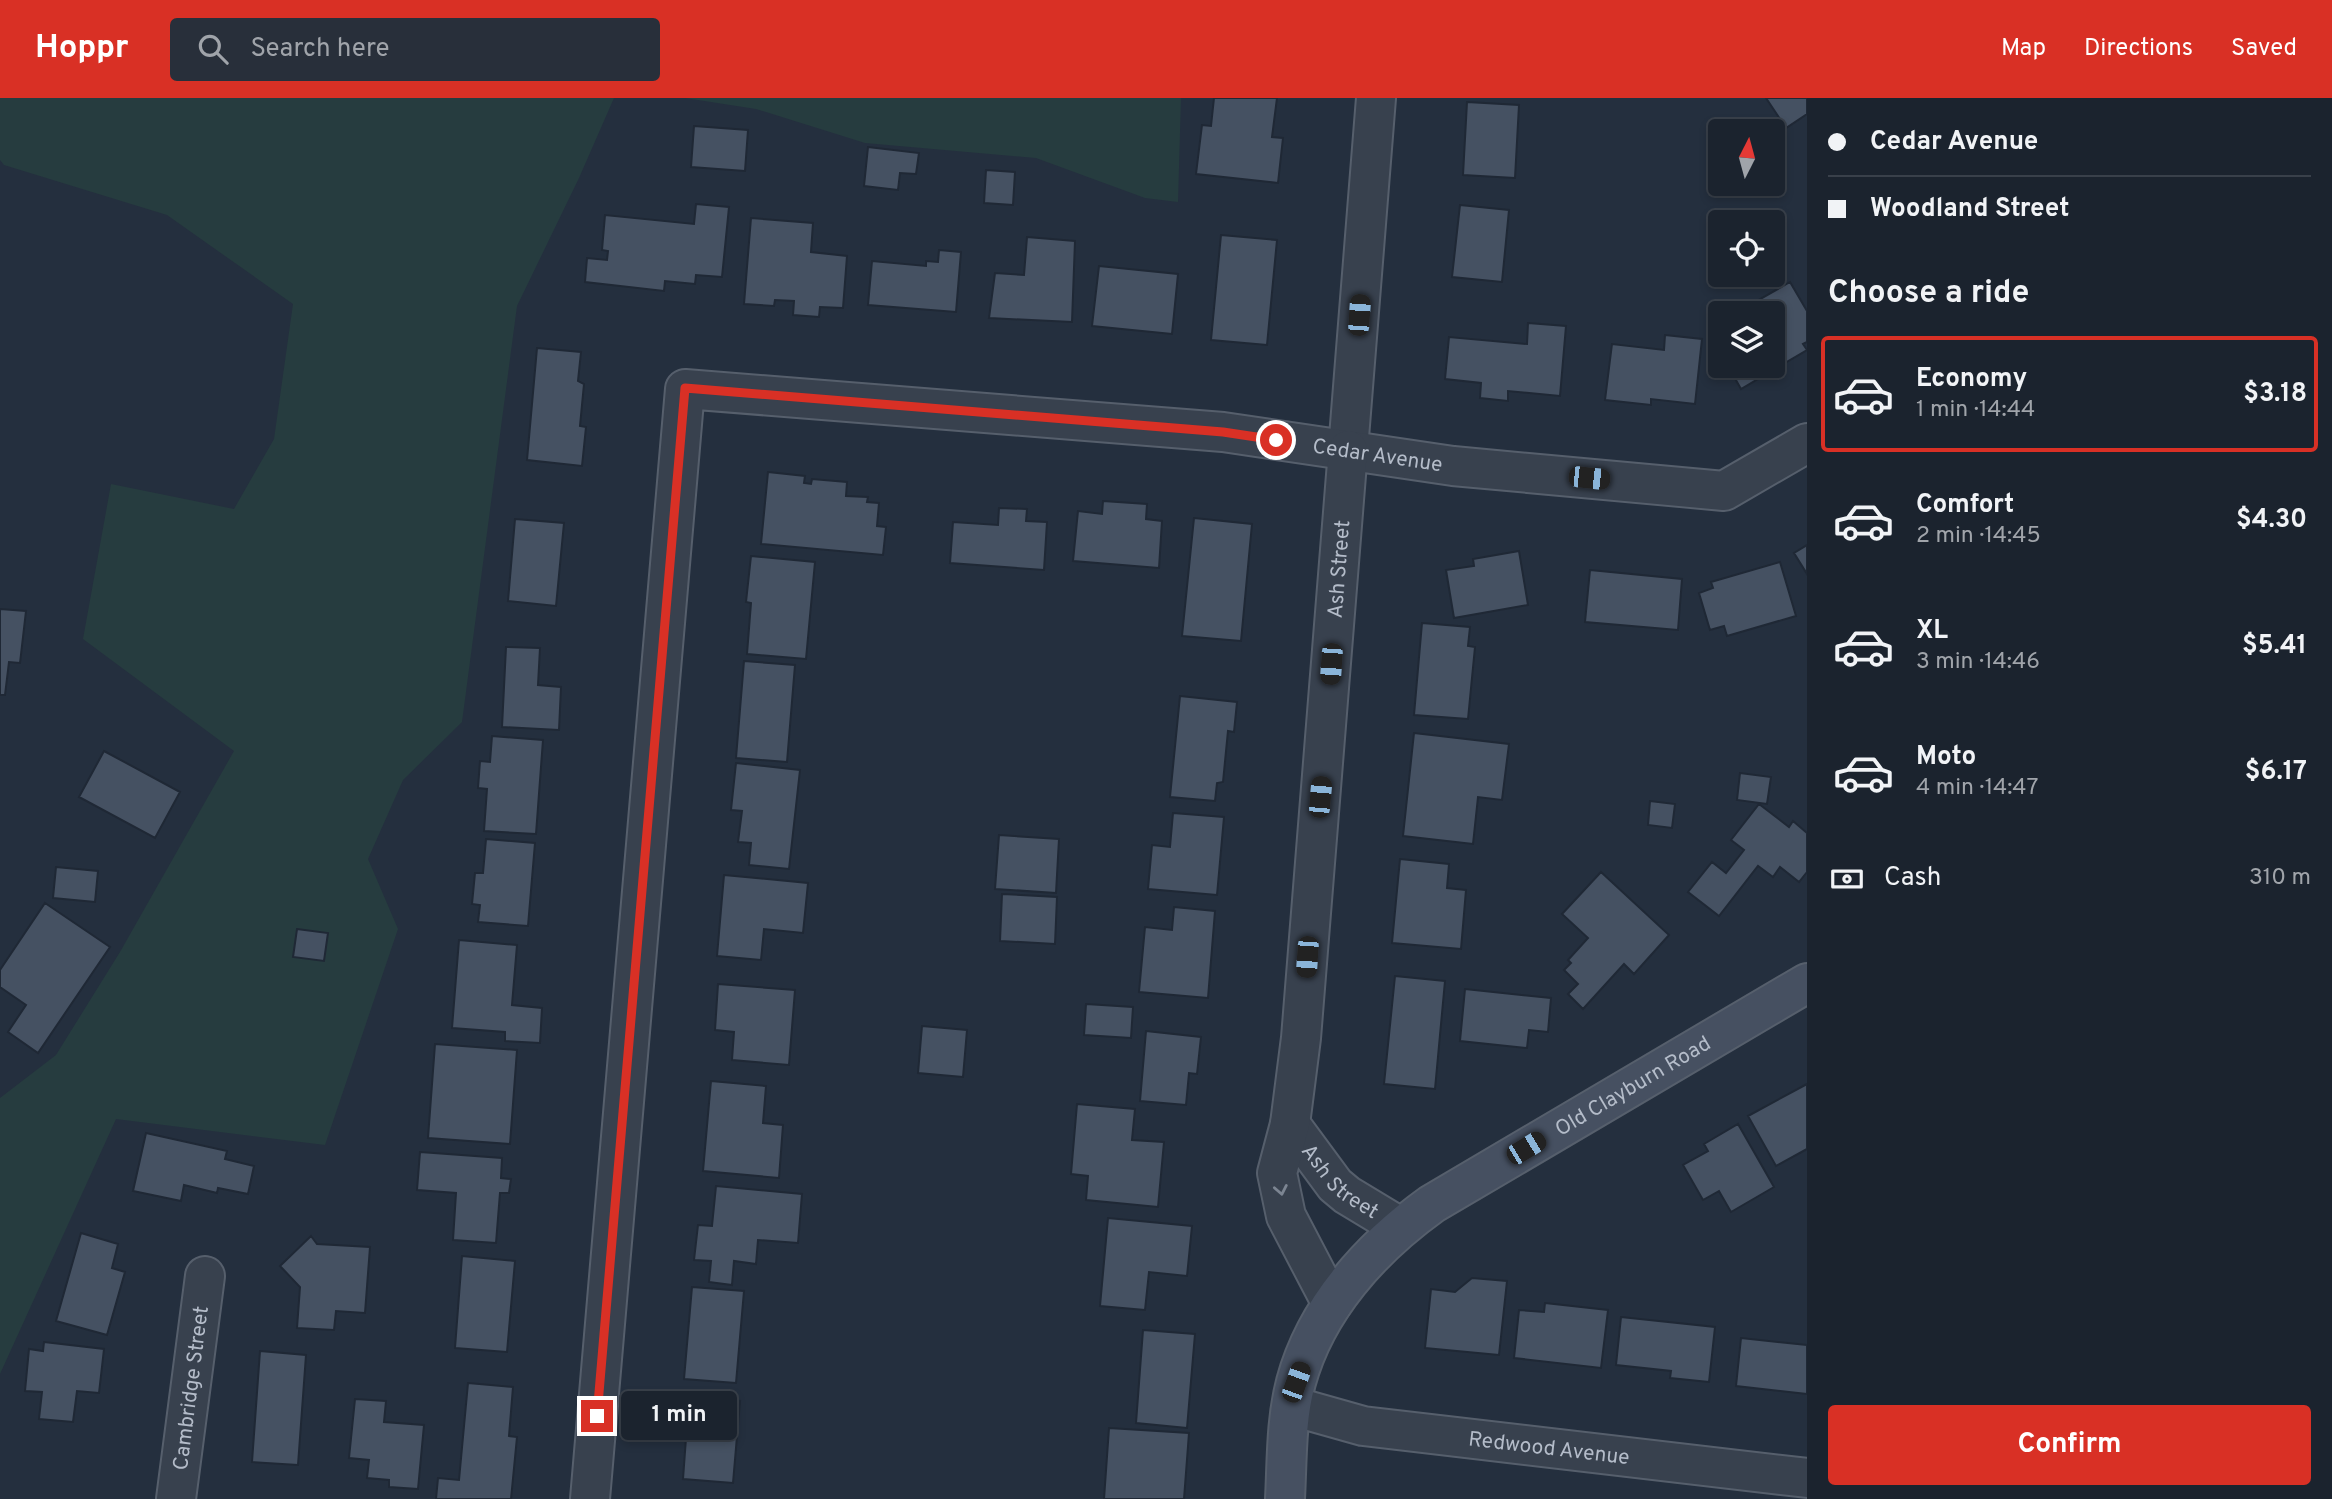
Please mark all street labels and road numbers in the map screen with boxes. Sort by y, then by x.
street label: Cedar Avenue [1311,433,1444,479]
street label: Ash Street [1323,519,1357,619]
street label: Old Clayburn Road [1551,1031,1716,1143]
street label: Ash Street [1294,1139,1383,1226]
street label: Cambridge Street [168,1304,216,1472]
street label: Redwood Avenue [1467,1426,1631,1472]

